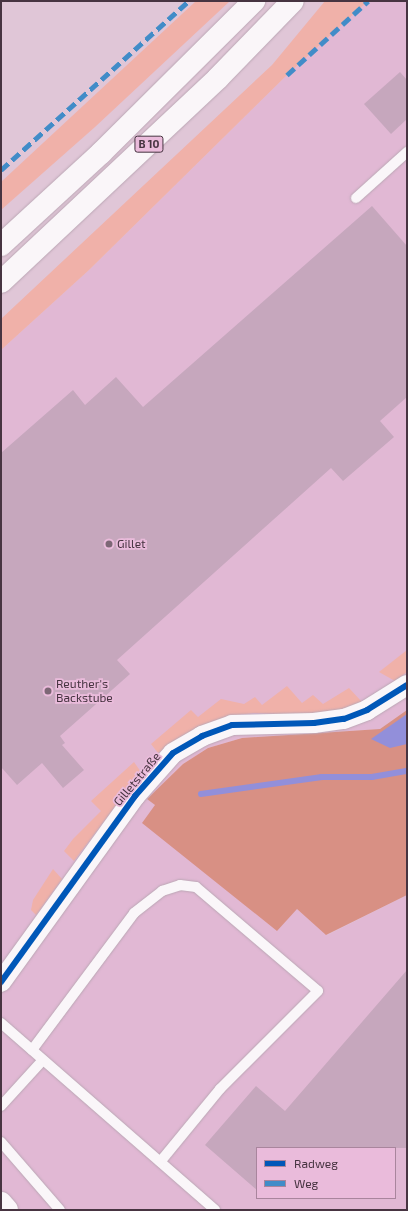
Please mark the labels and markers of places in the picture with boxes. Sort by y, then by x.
place label: Gillet [117,537,146,551]
marker: Gillet [104,539,114,549]
place label: Reuther's Backstube [56,677,113,705]
marker: Reuther's Backstube [43,686,53,696]

